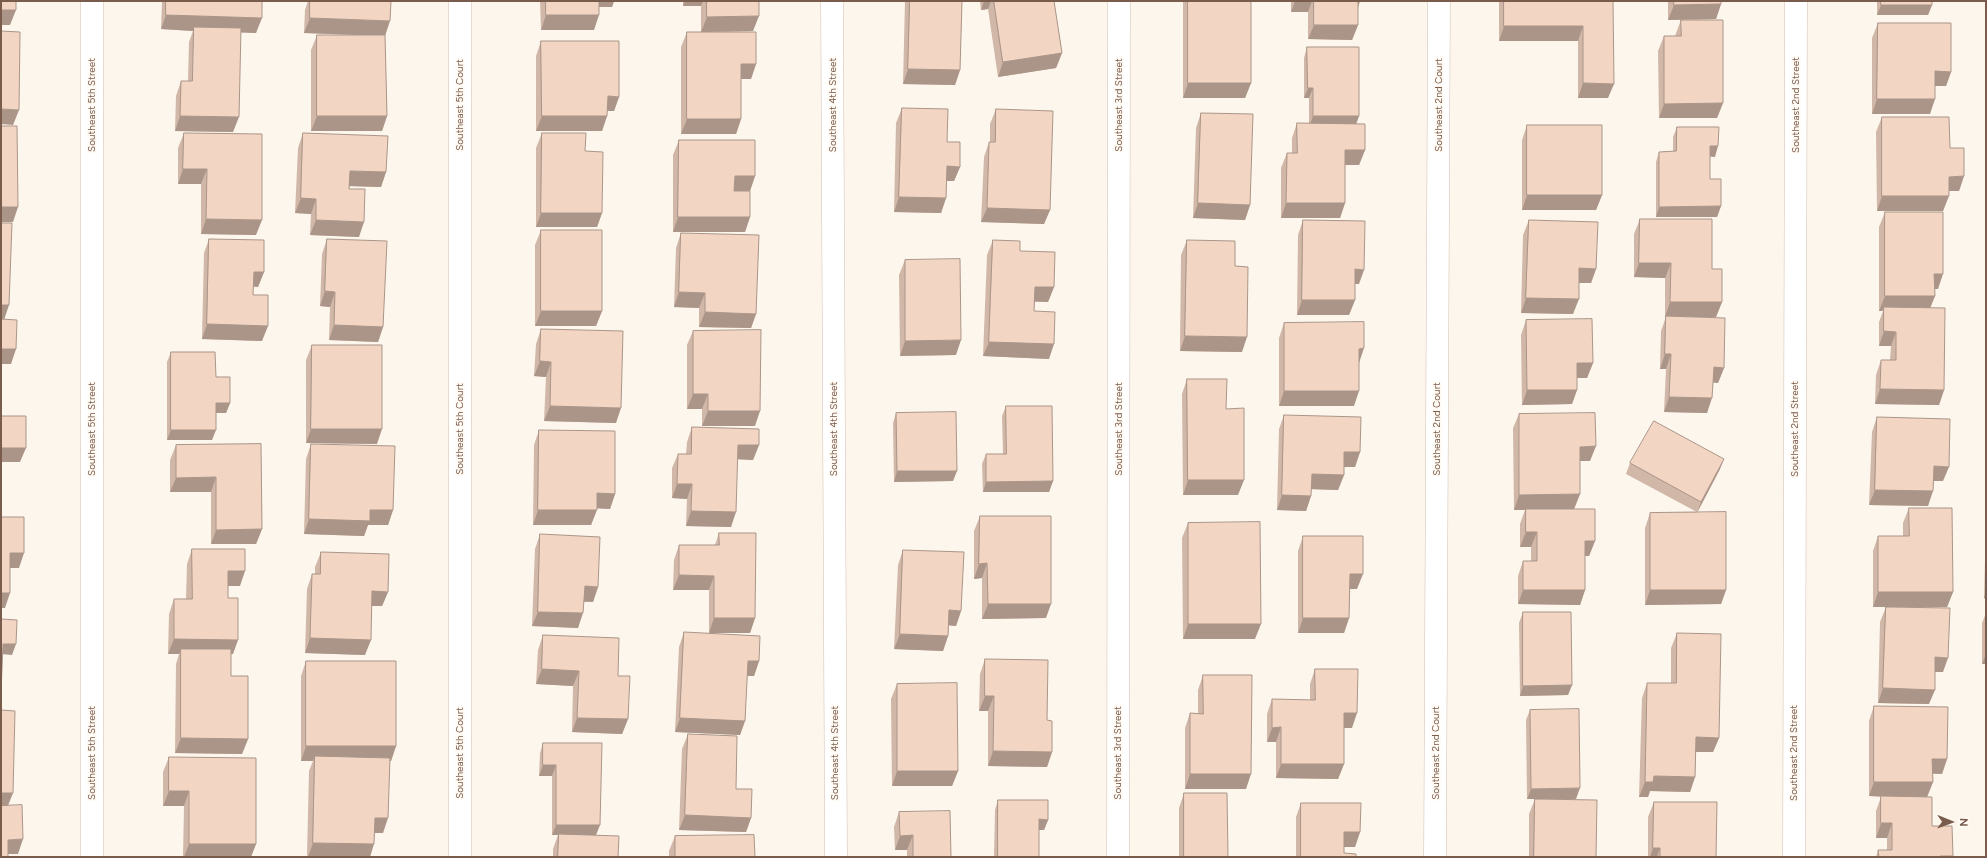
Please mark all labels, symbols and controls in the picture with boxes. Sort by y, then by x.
street label: Southeast 2nd Street [1790,57,1802,153]
street label: Southeast 5th Street [86,58,98,152]
street label: Southeast 4th Street [827,58,839,152]
street label: Southeast 3rd Street [1113,58,1125,152]
street label: Southeast 2nd Court [1433,58,1445,152]
street label: Southeast 5th Court [454,59,466,151]
street label: Southeast 2nd Street [1789,381,1801,477]
street label: Southeast 5th Street [86,382,98,476]
street label: Southeast 4th Street [828,382,840,476]
street label: Southeast 3rd Street [1113,382,1125,476]
street label: Southeast 2nd Court [1431,382,1443,476]
street label: Southeast 5th Court [454,383,466,475]
street label: Southeast 2nd Street [1788,705,1800,801]
street label: Southeast 5th Street [86,706,98,800]
street label: Southeast 4th Street [829,706,841,800]
street label: Southeast 3rd Street [1112,706,1124,800]
street label: Southeast 2nd Court [1430,706,1442,800]
street label: Southeast 5th Court [454,707,466,799]
north arrow [1931,802,1971,842]
text: N [1957,818,1970,827]

